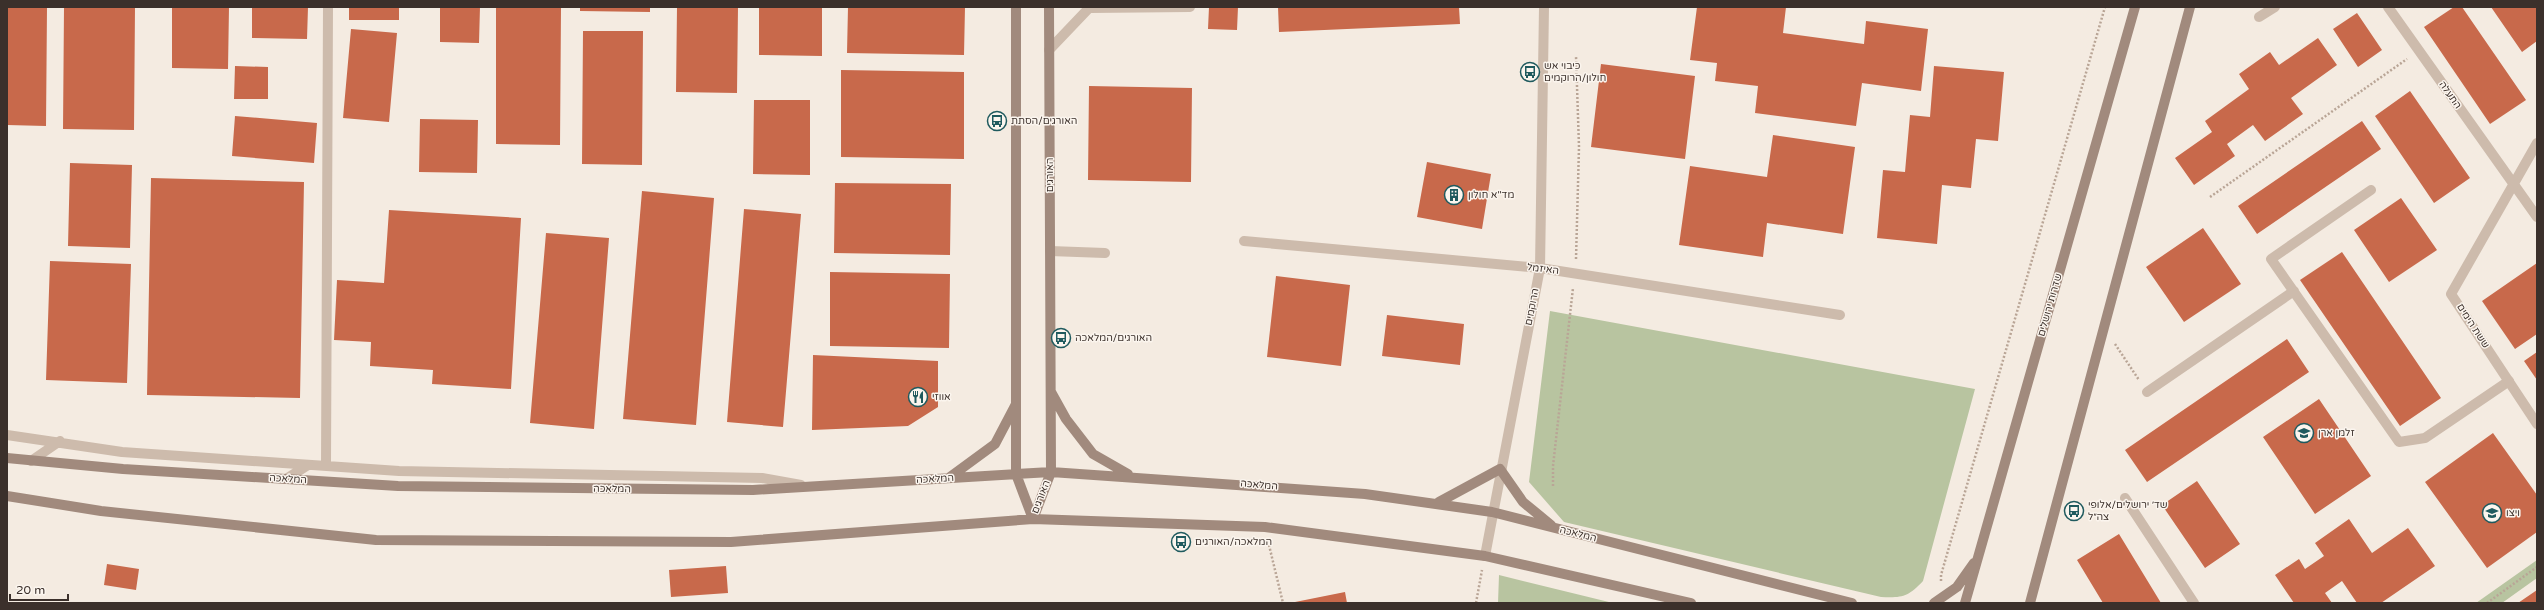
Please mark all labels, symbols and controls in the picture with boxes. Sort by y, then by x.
place label: כיבוי אש חולון/הרוקמים [1544,60,1606,84]
bus stop icon: כיבוי אש חולון/הרוקמים [1519,61,1541,83]
street label: התעלה [2436,79,2464,111]
bus stop icon: האורגים/הסתת [986,110,1008,132]
place label: האורגים/הסתת [1011,115,1077,127]
street label: האורגים [1044,158,1056,192]
building icon: מד"א חולון [1443,184,1465,206]
place label: מד"א חולון [1468,189,1514,201]
street label: האיזמל [1526,261,1560,277]
street label: שדרות ירושלים [2035,272,2065,338]
street label: הרוקמים [1523,287,1541,327]
street label: ששת הימים [2454,301,2492,351]
bus stop icon: האורגים/המלאכה [1050,327,1072,349]
place label: האורגים/המלאכה [1075,332,1152,344]
restaurant icon: אווזי [907,386,929,408]
place label: אווזי [932,391,951,403]
school or university icon: זלמן ארן [2293,422,2315,444]
place label: זלמן ארן [2318,427,2355,439]
street label: המלאכה [269,472,307,486]
street label: המלאכה [916,472,954,486]
street label: המלאכה [1240,477,1278,493]
street label: האורגים [1029,479,1053,515]
street label: המלאכה [593,483,631,495]
place label: שד׳ ירושלים/אלופי צה״ל [2088,499,2168,523]
bus stop icon: שד׳ ירושלים/אלופי צה״ל [2063,500,2085,522]
school or university icon: ויצו [2481,502,2503,524]
place label: ויצו [2506,507,2520,519]
street label: המלאכה [1558,524,1598,544]
bus stop icon: המלאכה/האורגים [1170,531,1192,553]
place label: המלאכה/האורגים [1195,536,1272,548]
scale bar [10,576,68,602]
text: 20 m [16,583,45,597]

